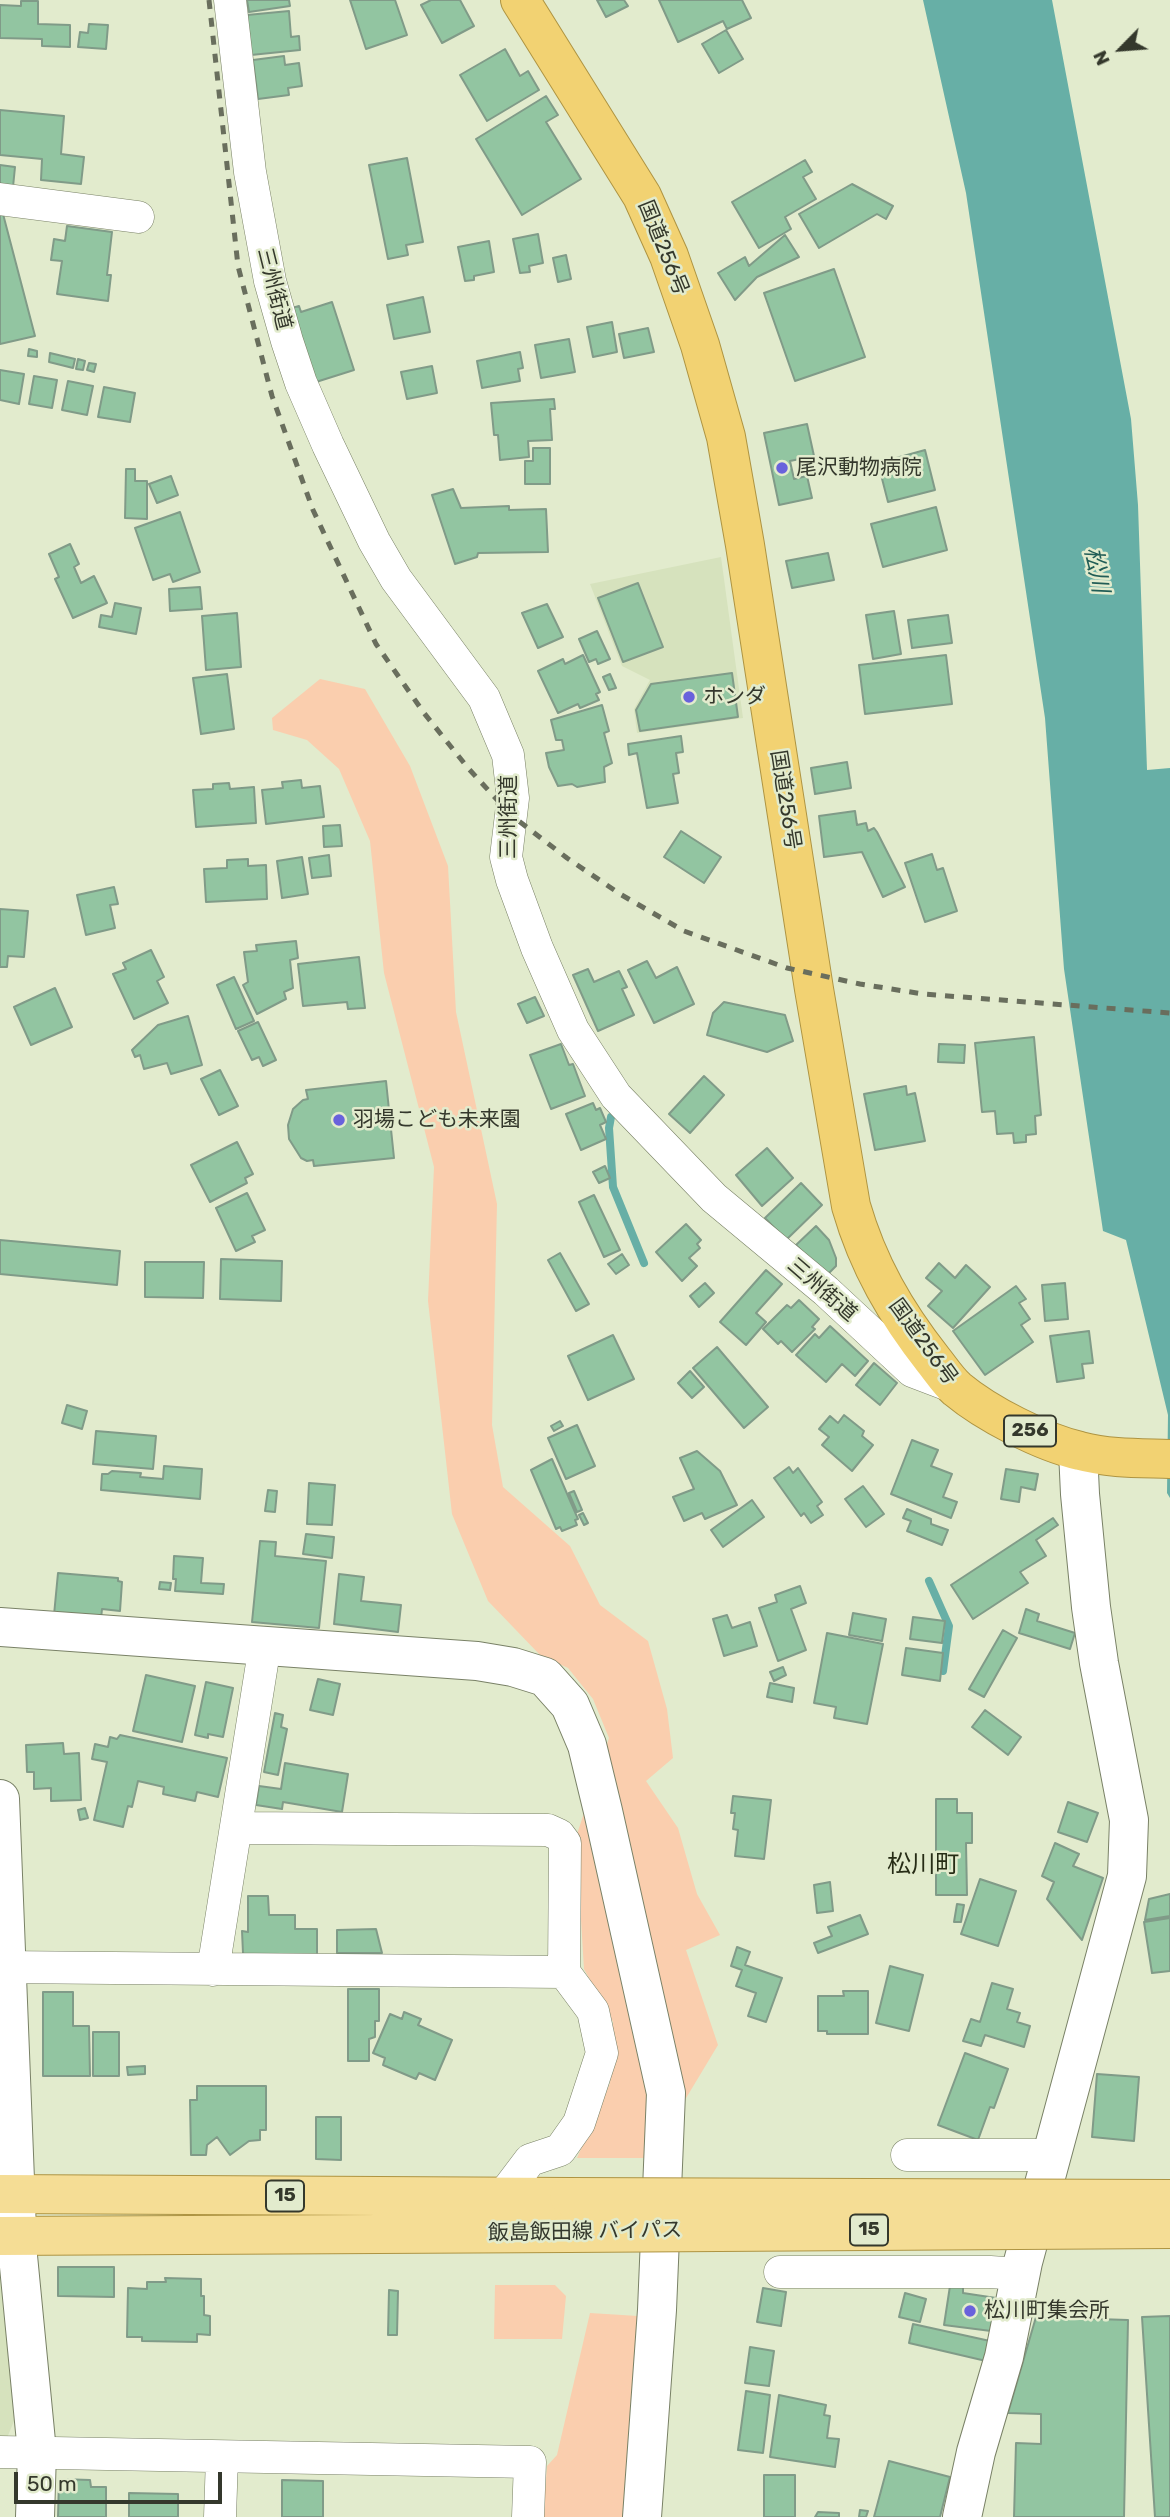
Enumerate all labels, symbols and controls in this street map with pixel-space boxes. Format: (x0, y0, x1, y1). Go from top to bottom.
north arrow (1086, 14, 1156, 84)
text: N (1088, 47, 1115, 69)
street label: 国道256号 (633, 197, 693, 299)
street label: 三州街道 (252, 245, 296, 333)
place label: 尾沢動物病院 (796, 455, 922, 481)
marker: 尾沢動物病院 (774, 460, 790, 476)
water label: 松川 (1078, 545, 1114, 595)
place label: ホンダ (703, 684, 766, 710)
marker: ホンダ (681, 689, 697, 705)
street label: 国道256号 (765, 748, 805, 852)
street label: 三州街道 (496, 775, 522, 859)
place label: 羽場こども未来園 (353, 1107, 521, 1133)
marker: 羽場こども未来園 (331, 1112, 347, 1128)
street label: 三州街道 (782, 1253, 862, 1327)
street label: 国道256号 (883, 1294, 963, 1390)
road number: 256 (1004, 1415, 1056, 1446)
district label: 松川町 (887, 1851, 959, 1879)
road number: 15 (266, 2180, 304, 2212)
road number: 15 (850, 2214, 888, 2246)
street label: 飯島飯田線 バイパス (488, 2218, 682, 2246)
place label: 松川町集会所 (984, 2298, 1110, 2324)
marker: 松川町集会所 (962, 2303, 978, 2319)
scale bar (18, 2458, 226, 2502)
text: 50 m (27, 2471, 77, 2496)

